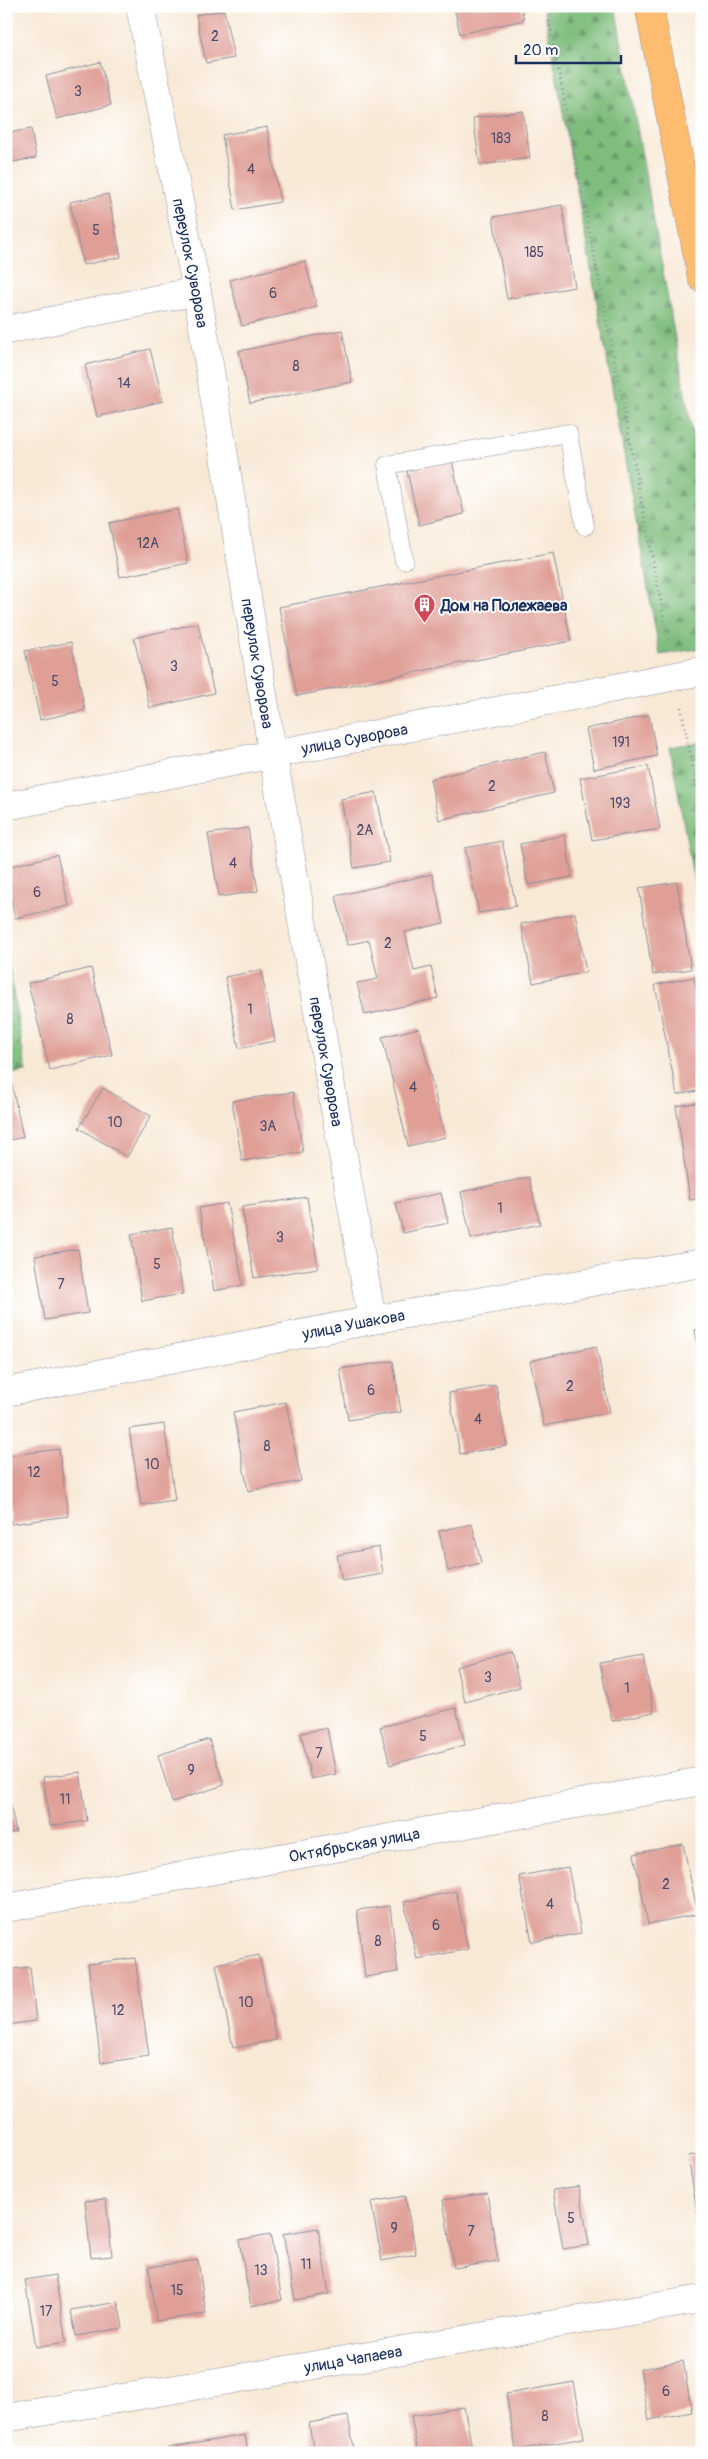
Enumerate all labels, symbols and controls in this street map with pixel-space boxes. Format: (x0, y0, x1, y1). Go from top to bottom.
house number: 2 (211, 28, 219, 45)
scale bar (516, 32, 620, 64)
text: 20 m (523, 41, 558, 60)
house number: 3 (74, 83, 82, 100)
house number: 183 (491, 130, 511, 147)
house number: 4 (247, 161, 255, 178)
street label: переулок Суворова (168, 197, 212, 330)
house number: 5 (92, 222, 100, 239)
house number: 185 (524, 244, 544, 261)
house number: 6 (269, 285, 277, 302)
house number: 8 (292, 358, 300, 375)
house number: 14 (117, 375, 131, 392)
house number: 12А (137, 535, 159, 552)
building icon: Дом на Полежаева (413, 593, 437, 624)
place label: Дом на Полежаева (440, 596, 568, 616)
street label: переулок Суворова (236, 597, 277, 730)
house number: 3 (170, 658, 178, 675)
house number: 5 (51, 673, 59, 690)
street label: улица Суворова (299, 719, 410, 760)
house number: 191 (612, 734, 630, 751)
house number: 2 (488, 778, 496, 795)
house number: 193 (610, 795, 630, 812)
house number: 2А (357, 822, 373, 839)
house number: 4 (229, 855, 237, 872)
house number: 6 (33, 884, 41, 901)
house number: 2 (384, 935, 392, 952)
street label: переулок Суворова (304, 995, 347, 1128)
house number: 1 (247, 1001, 253, 1018)
house number: 8 (66, 1011, 74, 1028)
house number: 4 (409, 1079, 417, 1096)
house number: 10 (107, 1114, 123, 1131)
house number: 3А (260, 1118, 276, 1135)
house number: 1 (497, 1200, 503, 1217)
house number: 3 (276, 1229, 284, 1246)
house number: 5 (153, 1256, 161, 1273)
house number: 7 (57, 1276, 65, 1293)
street label: улица Ушакова (300, 1306, 406, 1345)
house number: 2 (566, 1378, 574, 1395)
house number: 6 (367, 1382, 375, 1399)
house number: 4 (474, 1411, 482, 1428)
house number: 8 (263, 1438, 271, 1455)
house number: 10 (144, 1456, 160, 1473)
house number: 12 (27, 1464, 41, 1481)
house number: 3 (484, 1669, 492, 1686)
house number: 1 (624, 1680, 630, 1697)
house number: 5 (419, 1728, 427, 1745)
house number: 7 (315, 1745, 323, 1762)
house number: 9 (187, 1762, 195, 1779)
house number: 11 (60, 1791, 70, 1808)
street label: Октябрьская улица (287, 1824, 422, 1867)
house number: 2 (662, 1876, 670, 1893)
house number: 4 (546, 1896, 554, 1913)
house number: 6 (432, 1917, 440, 1934)
house number: 8 (374, 1933, 382, 1950)
house number: 10 (238, 1994, 254, 2011)
house number: 12 (111, 2002, 125, 2019)
house number: 5 (567, 2210, 575, 2227)
house number: 9 (390, 2220, 398, 2237)
house number: 7 (467, 2223, 475, 2240)
house number: 11 (301, 2256, 311, 2273)
house number: 13 (254, 2262, 268, 2279)
house number: 15 (170, 2282, 184, 2299)
house number: 17 (40, 2303, 53, 2320)
street label: улица Чапаева (302, 2341, 404, 2378)
house number: 6 (662, 2383, 670, 2400)
house number: 8 (541, 2408, 549, 2425)

